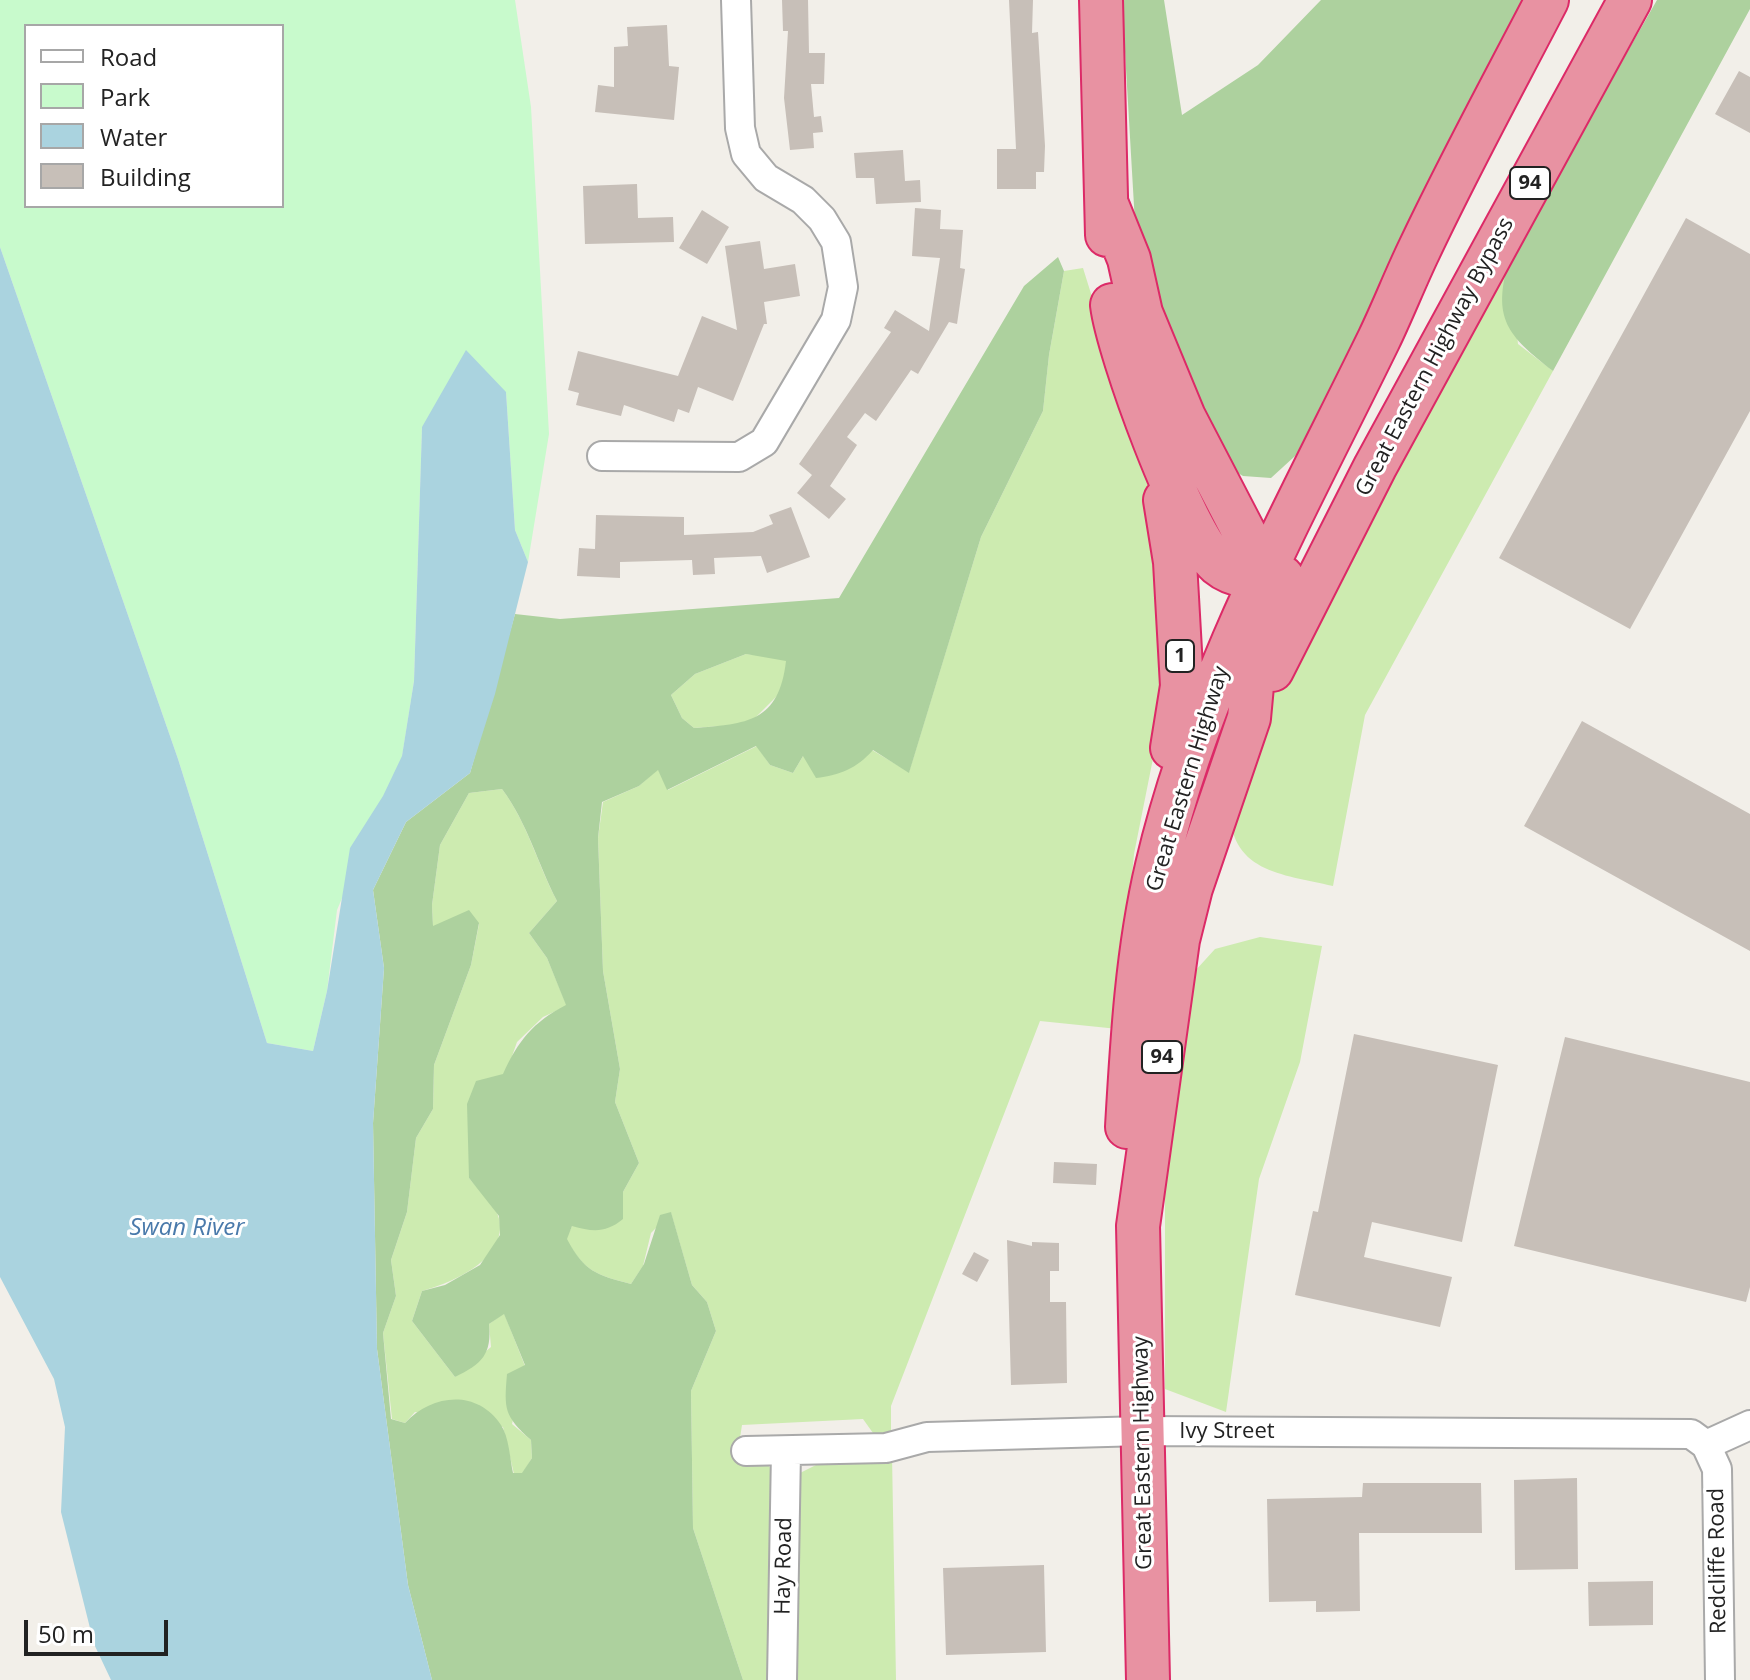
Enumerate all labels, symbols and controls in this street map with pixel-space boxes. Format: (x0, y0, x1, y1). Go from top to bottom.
legend (24, 24, 284, 208)
text: Road (100, 40, 157, 73)
text: Park (100, 80, 150, 113)
text: Water (100, 120, 167, 153)
text: Building (100, 160, 191, 193)
road number: 94 (1510, 167, 1550, 199)
street label: Great Eastern Highway Bypass (1350, 213, 1520, 501)
road number: 1 (1166, 640, 1194, 672)
street label: Great Eastern Highway (1141, 663, 1235, 895)
road number: 94 (1142, 1041, 1182, 1073)
water label: Swan River (129, 1214, 245, 1242)
street label: Great Eastern Highway (1128, 1336, 1158, 1570)
street label: Ivy Street (1179, 1419, 1275, 1445)
street label: Redcliffe Road (1704, 1488, 1732, 1634)
street label: Hay Road (770, 1517, 798, 1615)
scale bar (28, 1604, 172, 1654)
text: 50 m (38, 1617, 94, 1650)

